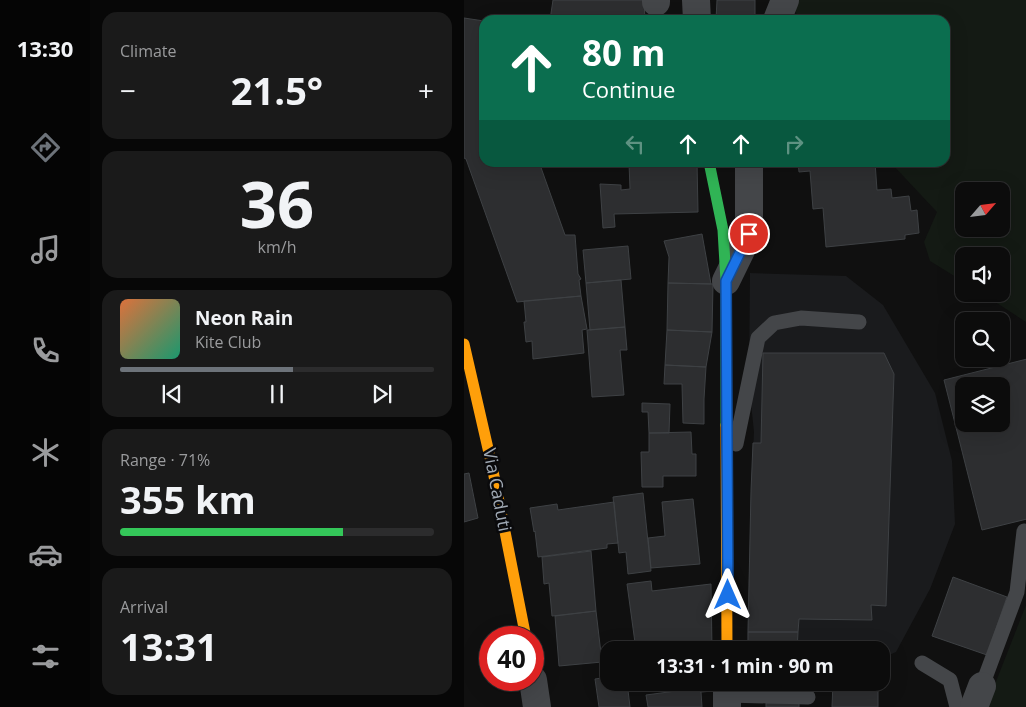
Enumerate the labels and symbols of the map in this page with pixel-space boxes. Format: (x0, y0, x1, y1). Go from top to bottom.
north arrow (955, 182, 1010, 238)
pin (728, 213, 770, 255)
street label: Via Caduti (478, 446, 518, 533)
position arrow (701, 568, 753, 620)
speed limit sign: 40 (479, 626, 544, 691)

